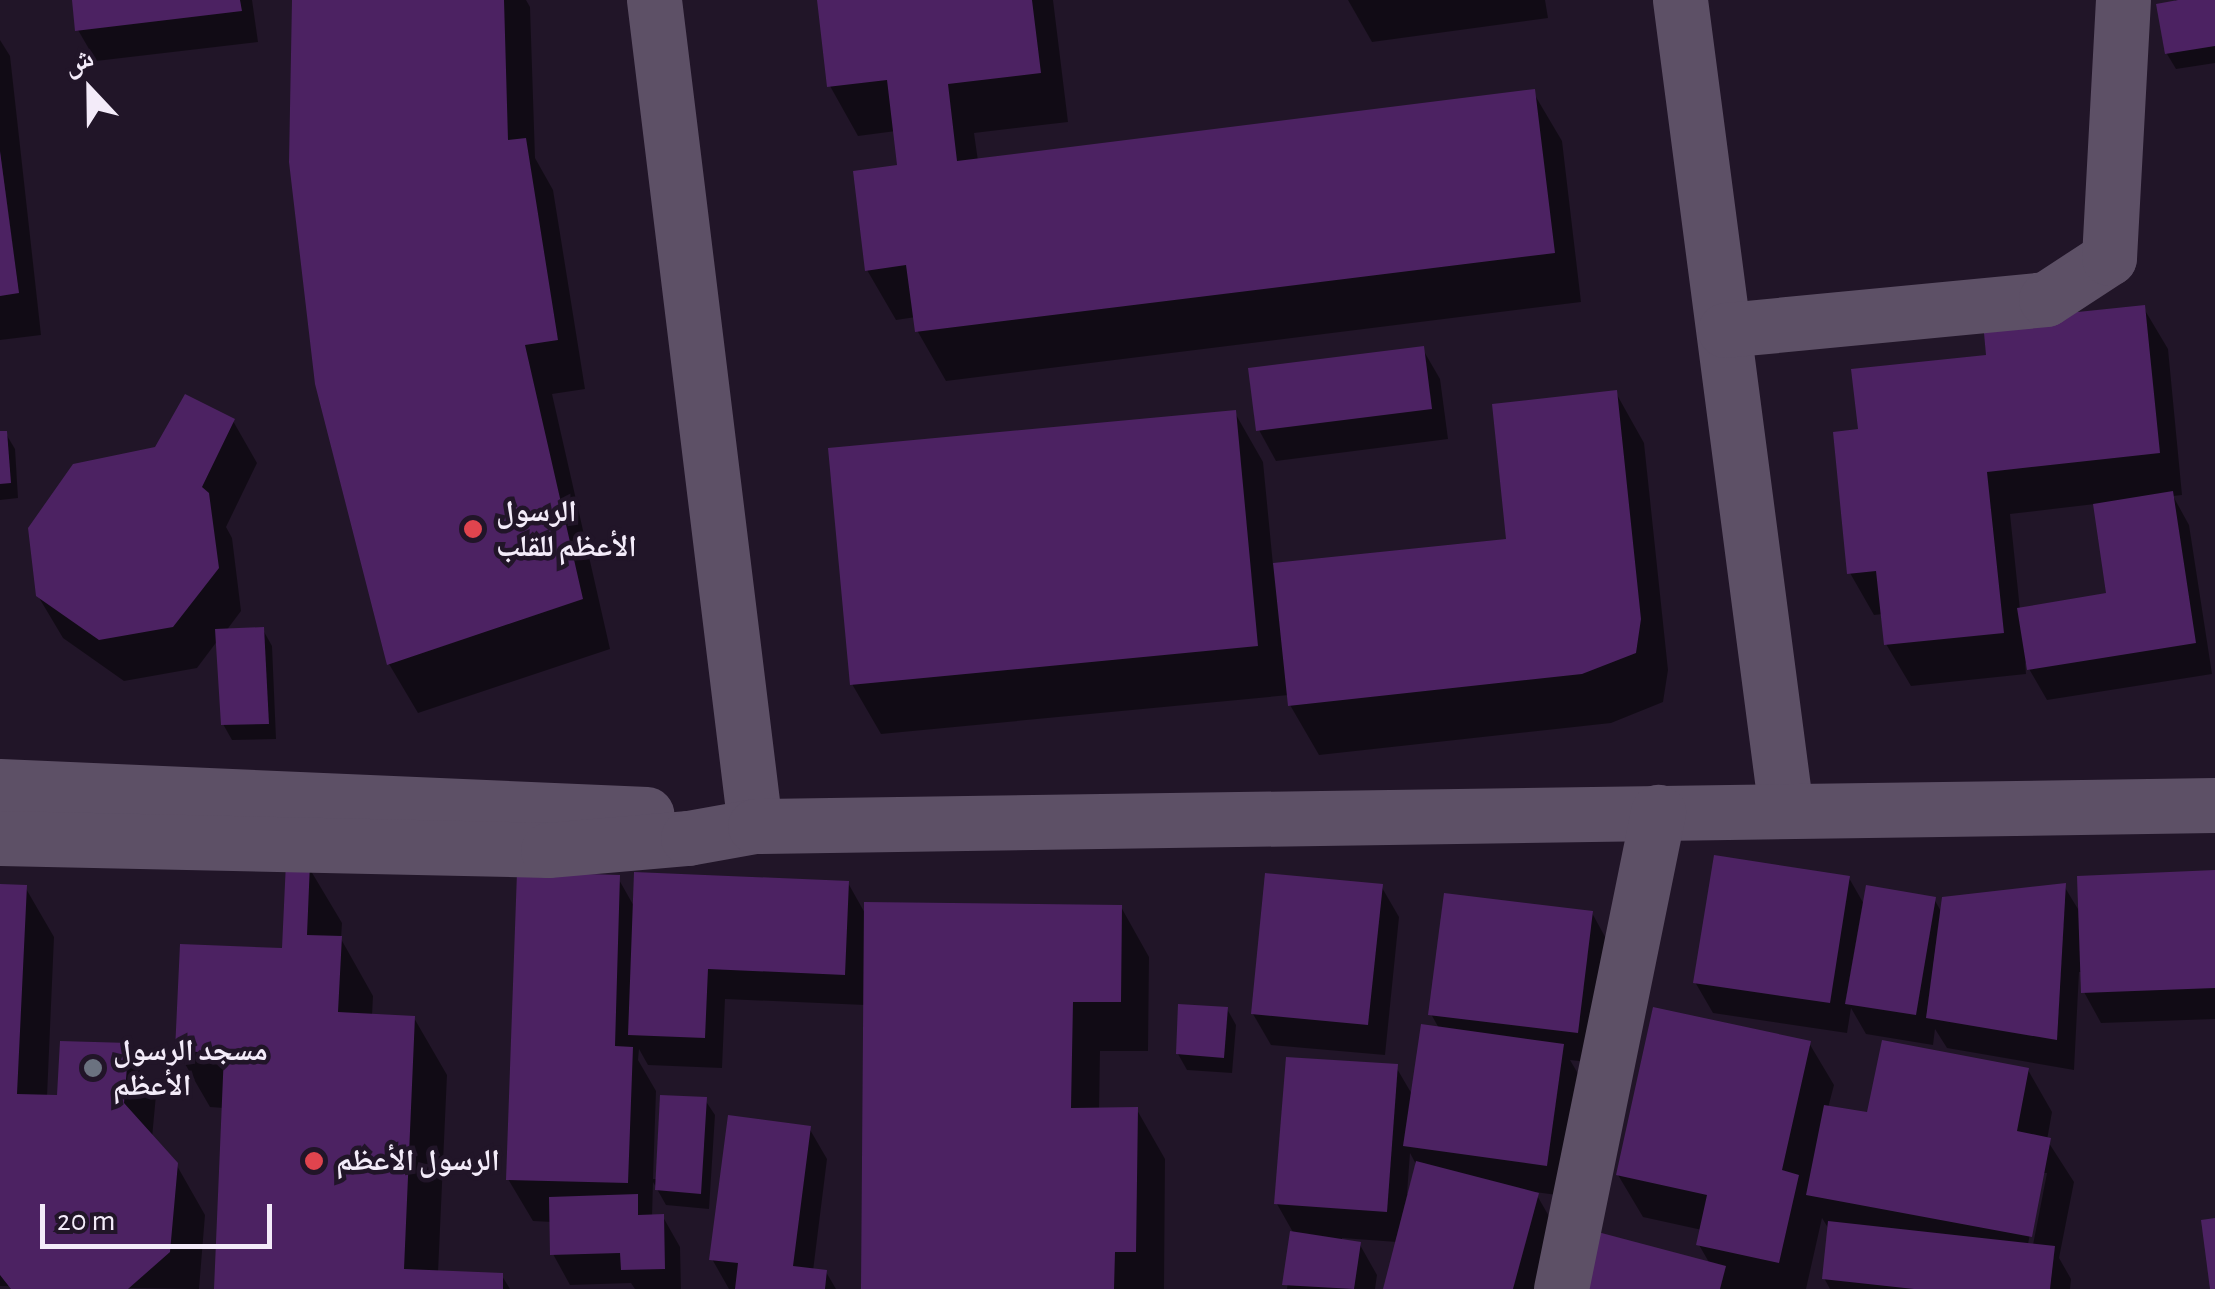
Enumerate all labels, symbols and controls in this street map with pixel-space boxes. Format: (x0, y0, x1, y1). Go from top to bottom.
north arrow (40, 40, 140, 140)
text: ش (60, 44, 98, 81)
place label: الرسول الأعظم للقلب (496, 494, 637, 564)
marker: الرسول الأعظم للقلب (460, 516, 486, 542)
place label: مسجد الرسول الأعظم (113, 1033, 268, 1104)
marker: مسجد الرسول الأعظم (82, 1057, 104, 1079)
place label: الرسول الأعظم (336, 1143, 500, 1179)
marker: الرسول الأعظم (301, 1148, 327, 1174)
scale bar (45, 1184, 278, 1246)
text: 20 m (57, 1206, 115, 1236)

